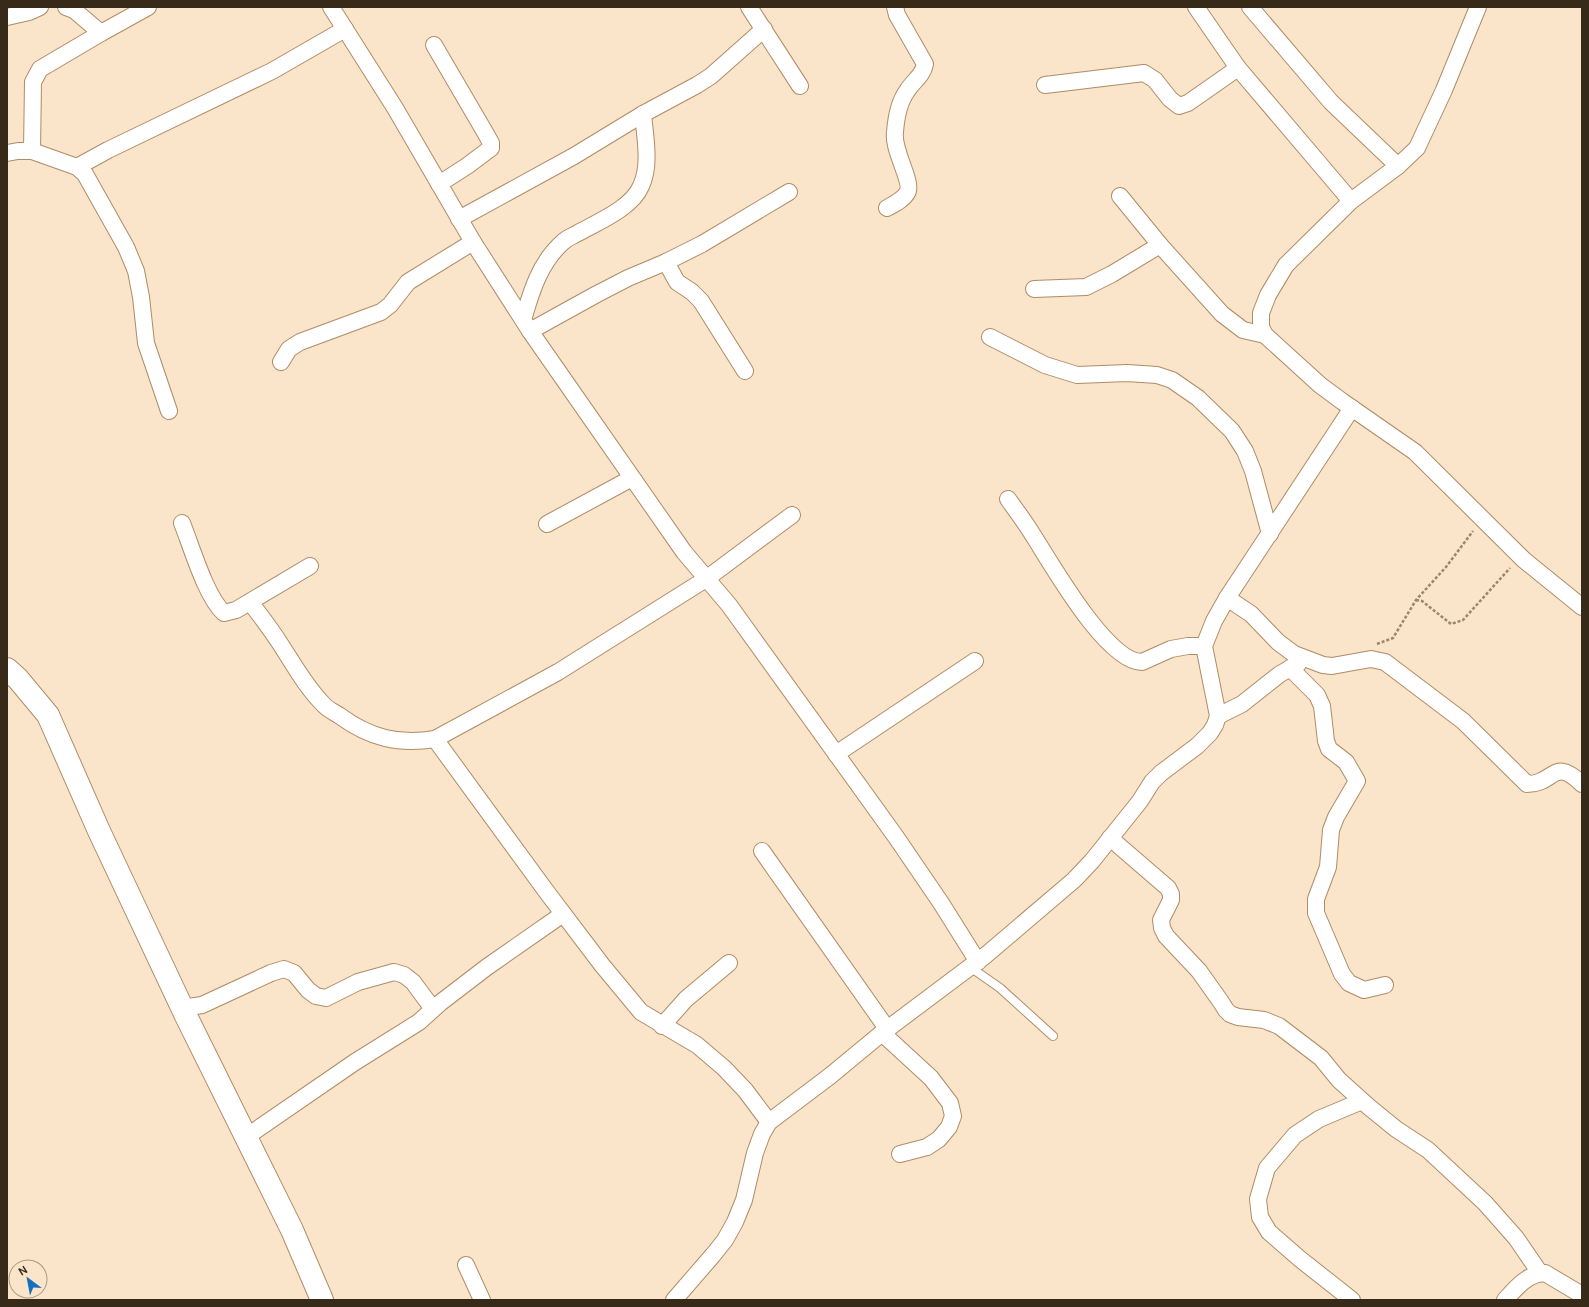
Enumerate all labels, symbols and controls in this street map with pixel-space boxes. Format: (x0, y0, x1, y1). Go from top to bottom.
north arrow (8, 1259, 48, 1299)
text: N (16, 1262, 30, 1279)

